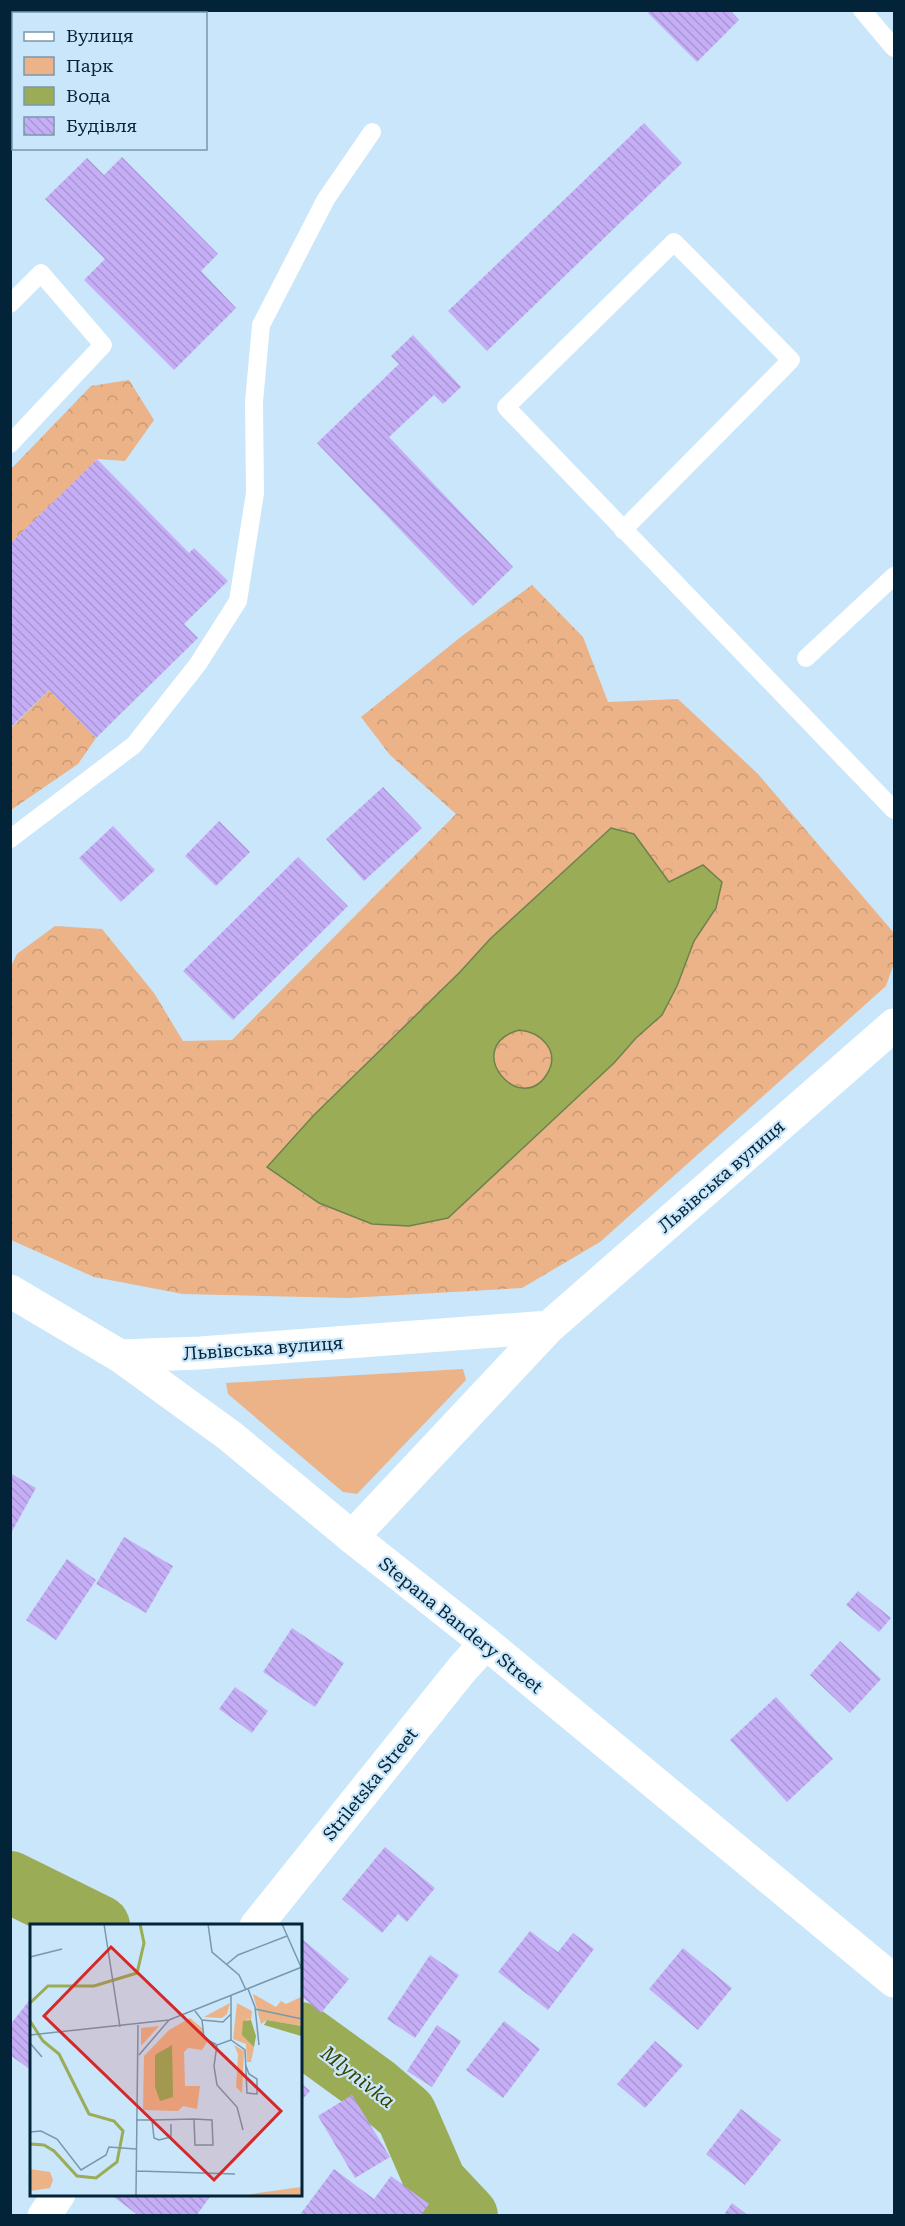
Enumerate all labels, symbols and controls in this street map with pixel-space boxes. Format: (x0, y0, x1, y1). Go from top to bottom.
legend (12, 12, 207, 150)
text: Вулиця (66, 25, 133, 46)
text: Парк (66, 55, 114, 76)
text: Вода (66, 85, 110, 106)
text: Будівля (66, 115, 137, 136)
street label: Львівська вулиця (654, 1115, 788, 1237)
street label: Львівська вулиця (182, 1332, 344, 1364)
street label: Stepana Bandery Street (375, 1553, 547, 1698)
street label: Striletska Street (318, 1723, 422, 1844)
inset map (30, 1924, 302, 2196)
water label: Mlynivka (316, 2040, 400, 2113)

